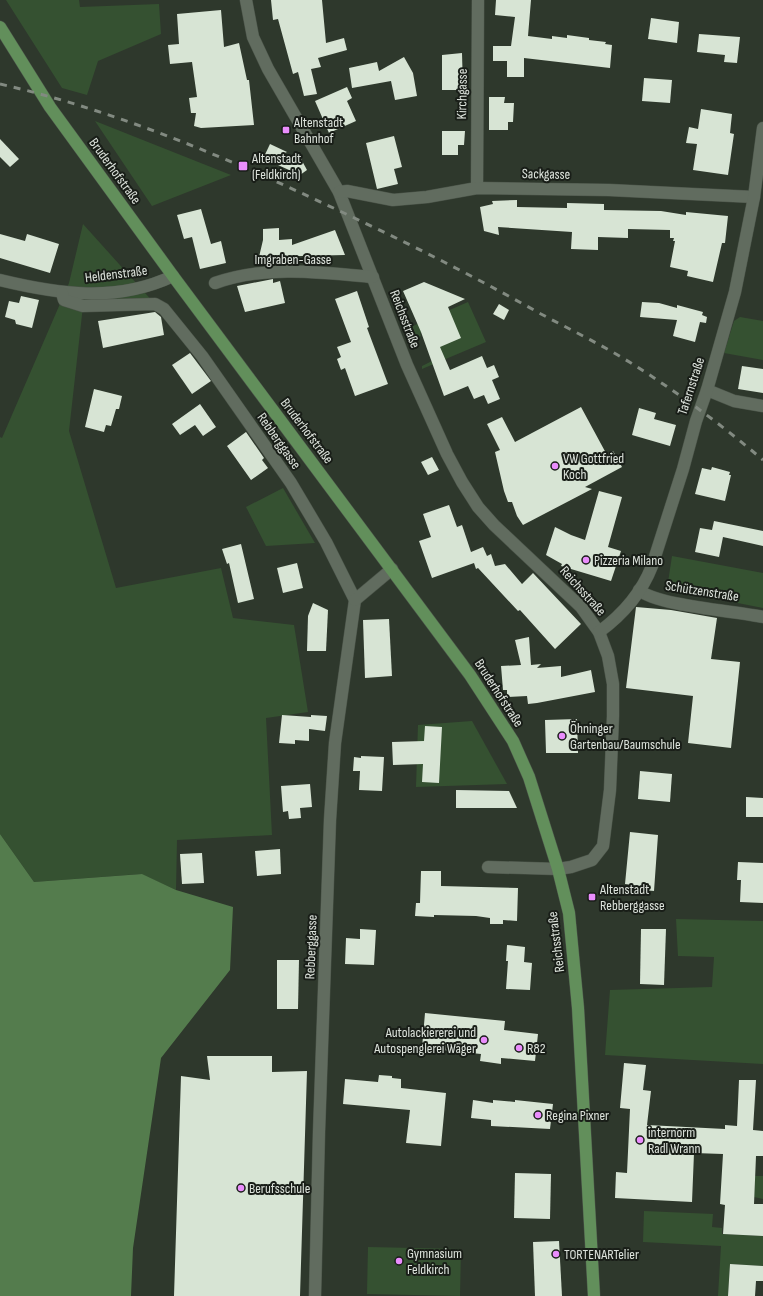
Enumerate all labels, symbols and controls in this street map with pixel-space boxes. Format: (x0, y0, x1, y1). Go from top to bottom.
street label: Kirchgasse (453, 69, 471, 119)
place label: Altenstadt Bahnhof (293, 114, 343, 147)
marker: Altenstadt Bahnhof (281, 125, 291, 135)
street label: Bruderhofstraße (85, 135, 145, 207)
place label: Altenstadt (Feldkirch) (251, 150, 301, 183)
marker: Altenstadt (Feldkirch) (237, 160, 249, 172)
street label: Sackgasse (522, 165, 570, 183)
street label: Imgraben-Gasse (255, 251, 332, 268)
street label: Heldenstraße (84, 262, 148, 286)
street label: Reichsstraße (386, 287, 424, 351)
street label: Tafernstraße (674, 355, 708, 417)
street label: Bruderhofstraße (277, 395, 337, 467)
street label: Rebberggasse (253, 410, 305, 472)
place label: VW Gottfried Koch (563, 450, 624, 483)
marker: VW Gottfried Koch (550, 461, 560, 471)
place label: Pizzeria Milano (594, 552, 663, 569)
marker: Pizzeria Milano (581, 555, 591, 565)
street label: Reichsstraße (556, 563, 610, 619)
street label: Schützenstraße (664, 577, 740, 605)
street label: Bruderhofstraße (471, 656, 527, 730)
place label: Öhninger Gartenbau/Baumschule (570, 720, 681, 753)
marker: Öhninger Gartenbau/Baumschule (557, 731, 567, 741)
place label: Altenstadt Rebberggasse (599, 881, 665, 914)
marker: Altenstadt Rebberggasse (587, 892, 597, 902)
street label: Reichsstraße (544, 911, 568, 973)
street label: Rebberggasse (301, 914, 321, 980)
place label: Autolackiererei und Autospenglerei Wäger (373, 1024, 476, 1057)
marker: Autolackiererei und Autospenglerei Wäger (479, 1035, 489, 1045)
place label: R82 (527, 1040, 546, 1057)
marker: R82 (514, 1043, 524, 1053)
place label: Regina Pixner (546, 1107, 609, 1124)
marker: Regina Pixner (533, 1110, 543, 1120)
place label: internorm Radl Wrann (648, 1124, 700, 1157)
marker: internorm Radl Wrann (635, 1135, 645, 1145)
place label: Berufsschule (249, 1180, 310, 1197)
marker: Berufsschule (236, 1183, 246, 1193)
place label: Gymnasium Feldkirch (407, 1245, 462, 1278)
place label: TORTENARTelier (564, 1246, 639, 1263)
marker: TORTENARTelier (551, 1249, 561, 1259)
marker: Gymnasium Feldkirch (394, 1256, 404, 1266)

